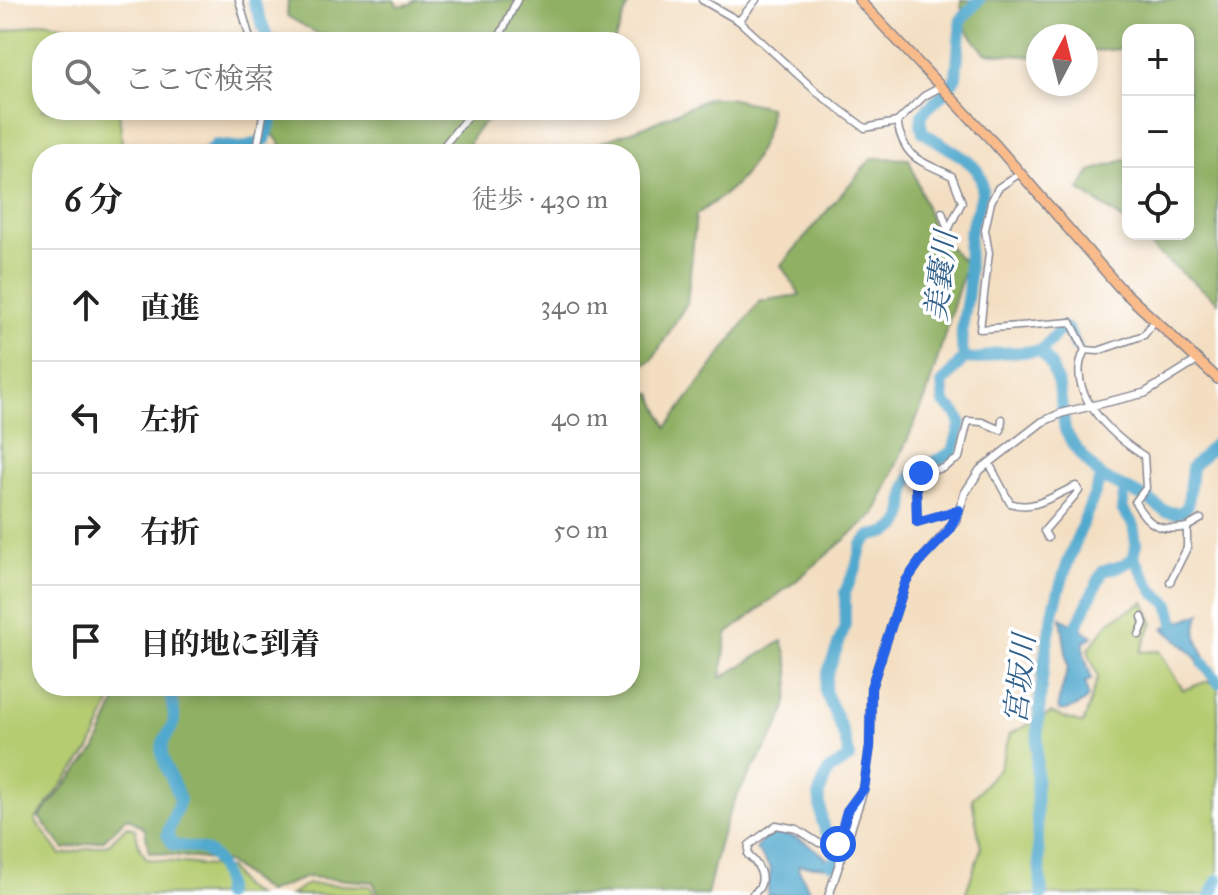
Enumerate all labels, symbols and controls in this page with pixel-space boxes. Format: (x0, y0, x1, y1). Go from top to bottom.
north arrow (1026, 24, 1098, 96)
map controls (1122, 24, 1194, 240)
button: + (1122, 24, 1194, 96)
search box (32, 32, 640, 120)
icon: search (60, 54, 104, 98)
text: ここで検索 (124, 61, 274, 97)
button: − (1122, 96, 1194, 168)
button: locate (1122, 168, 1194, 240)
text: 6 分 (64, 179, 123, 220)
text: 徒歩 · 430 m (472, 183, 608, 215)
water label: 美嚢川 (918, 226, 965, 323)
icon: ahead (64, 283, 108, 327)
text: 340 m (541, 289, 608, 321)
text: 直進 (140, 290, 200, 326)
icon: left (64, 395, 108, 439)
text: 40 m (551, 401, 608, 433)
text: 左折 (140, 402, 200, 438)
route end (903, 455, 939, 491)
icon: right (64, 507, 108, 551)
text: 50 m (553, 513, 608, 545)
text: 右折 (140, 514, 200, 550)
icon: arrive (64, 619, 108, 663)
text: 目的地に到着 (140, 626, 320, 662)
water label: 宮坂川 (997, 629, 1043, 726)
route start (820, 826, 856, 862)

